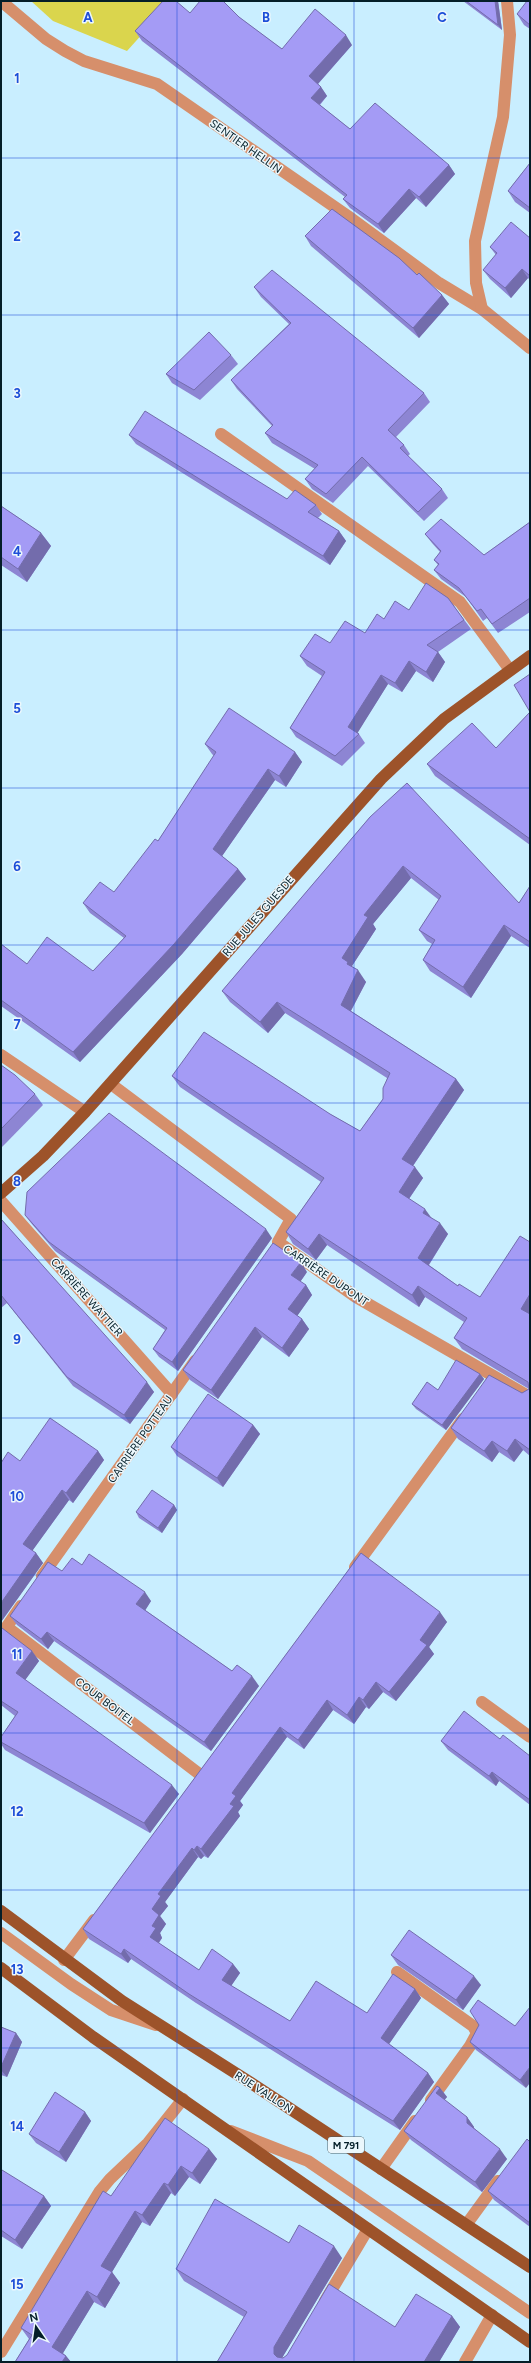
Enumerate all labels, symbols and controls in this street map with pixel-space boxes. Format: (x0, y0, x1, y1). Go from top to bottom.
text: A (83, 10, 93, 25)
text: B (262, 10, 270, 25)
text: C (437, 10, 447, 25)
text: 1 (14, 71, 20, 86)
street label: SENTIER HELLIN (207, 117, 284, 176)
text: 2 (13, 229, 21, 244)
text: 3 (13, 386, 21, 401)
text: 4 (13, 544, 21, 559)
text: 5 (13, 701, 21, 716)
text: 6 (13, 859, 21, 874)
street label: RUE JULES GUESDE (220, 873, 297, 959)
text: 7 (13, 1017, 21, 1032)
text: 8 (13, 1174, 21, 1189)
street label: CARRIÈRE DUPONT (281, 1241, 371, 1309)
street label: CARRIÈRE WATTIER (48, 1255, 126, 1339)
text: 9 (13, 1332, 21, 1347)
street label: CARRIÈRE POTTEAU (105, 1393, 175, 1485)
text: 10 (10, 1489, 24, 1504)
text: 11 (12, 1647, 22, 1662)
street label: COUR BOITEL (73, 1675, 137, 1728)
text: 12 (10, 1804, 24, 1819)
text: 13 (11, 1962, 23, 1977)
street label: RUE VALLON (232, 2069, 295, 2116)
text: 14 (10, 2119, 24, 2134)
road number: M 791 (328, 2137, 364, 2153)
text: 15 (10, 2277, 24, 2292)
north arrow (16, 2307, 56, 2347)
text: N (28, 2310, 39, 2325)

